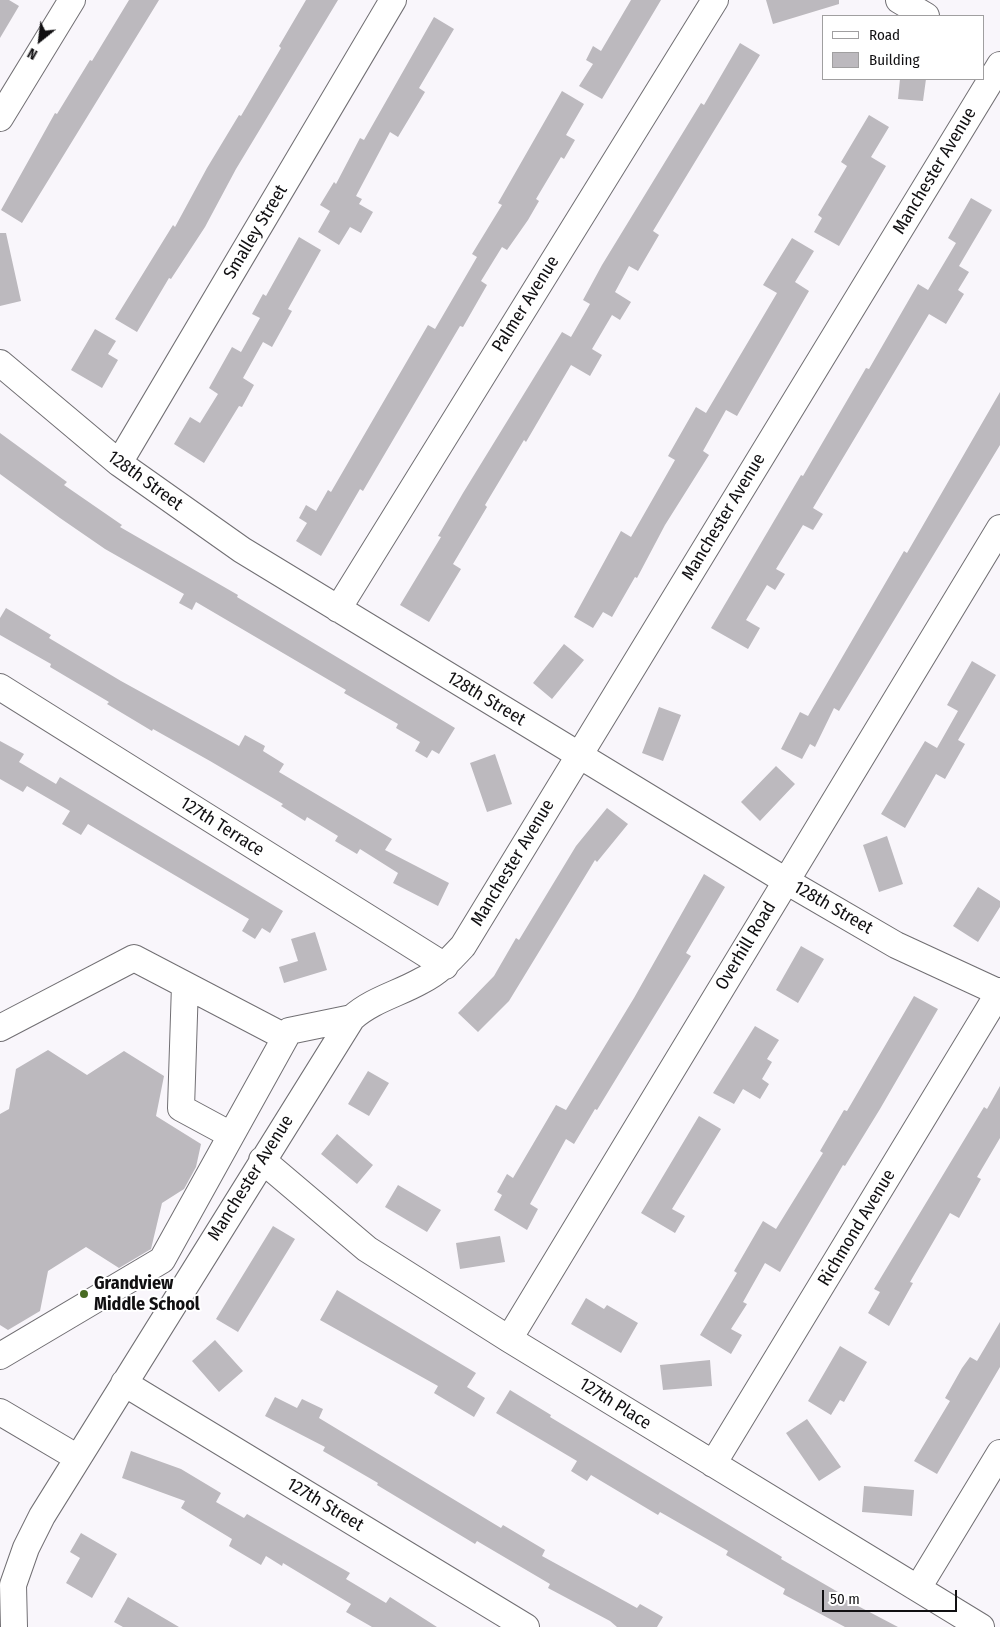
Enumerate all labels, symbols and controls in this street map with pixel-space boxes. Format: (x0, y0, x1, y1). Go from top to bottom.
north arrow (15, 15, 65, 65)
legend (822, 15, 985, 80)
text: Road (869, 26, 900, 44)
text: N (25, 44, 40, 63)
text: Building (869, 51, 920, 69)
street label: Manchester Avenue (889, 104, 981, 238)
street label: Smalley Street (219, 181, 293, 283)
street label: Palmer Avenue (488, 252, 564, 356)
street label: 128th Street (103, 446, 187, 516)
street label: Manchester Avenue (678, 450, 770, 584)
street label: 128th Street (443, 667, 529, 731)
street label: 127th Terrace (176, 793, 268, 861)
street label: Manchester Avenue (467, 796, 559, 930)
street label: 128th Street (790, 877, 876, 939)
street label: Overhill Road (711, 898, 781, 994)
street label: Manchester Avenue (204, 1111, 298, 1245)
street label: Richmond Avenue (814, 1166, 900, 1290)
place label: Grandview Middle School (94, 1273, 200, 1316)
marker: Grandview Middle School (78, 1288, 90, 1300)
street label: 127th Place (575, 1373, 655, 1435)
street label: 127th Street (283, 1474, 367, 1536)
scale bar (825, 1580, 960, 1612)
text: 50 m (830, 1590, 860, 1608)

